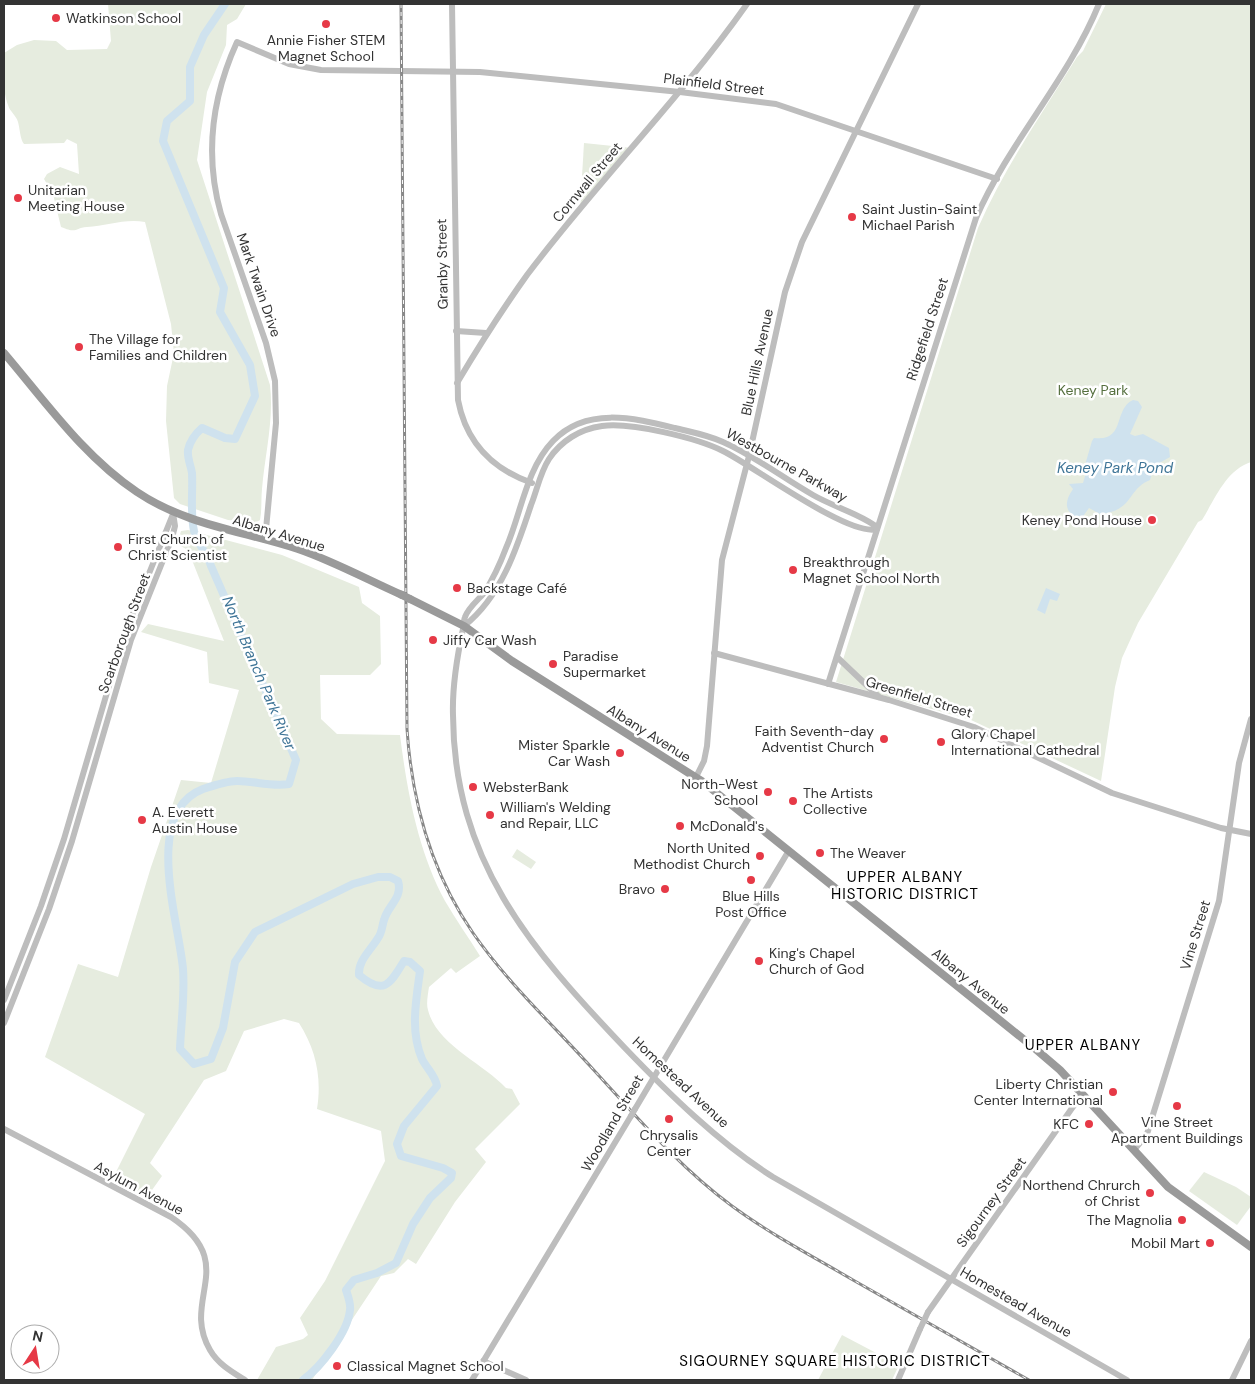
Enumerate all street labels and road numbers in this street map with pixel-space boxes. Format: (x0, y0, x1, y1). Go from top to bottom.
street label: Plainfield Street (663, 69, 765, 99)
street label: Cornwall Street (548, 138, 626, 226)
street label: Granby Street (432, 218, 452, 310)
street label: Mark Twain Drive (233, 231, 285, 339)
street label: Ridgefield Street (902, 275, 952, 383)
street label: Blue Hills Avenue (737, 307, 777, 417)
street label: Westbourne Parkway (723, 424, 851, 506)
street label: Albany Avenue (231, 510, 327, 556)
street label: Scarborough Street (94, 570, 154, 696)
street label: Greenfield Street (863, 672, 975, 722)
street label: Albany Avenue (604, 700, 694, 766)
street label: Vine Street (1176, 898, 1214, 972)
street label: Albany Avenue (928, 944, 1014, 1018)
street label: Homestead Avenue (629, 1032, 733, 1132)
street label: Woodland Street (577, 1071, 647, 1175)
street label: Sigourney Street (952, 1153, 1030, 1251)
street label: Asylum Avenue (91, 1157, 187, 1219)
street label: Homestead Avenue (957, 1263, 1075, 1341)

